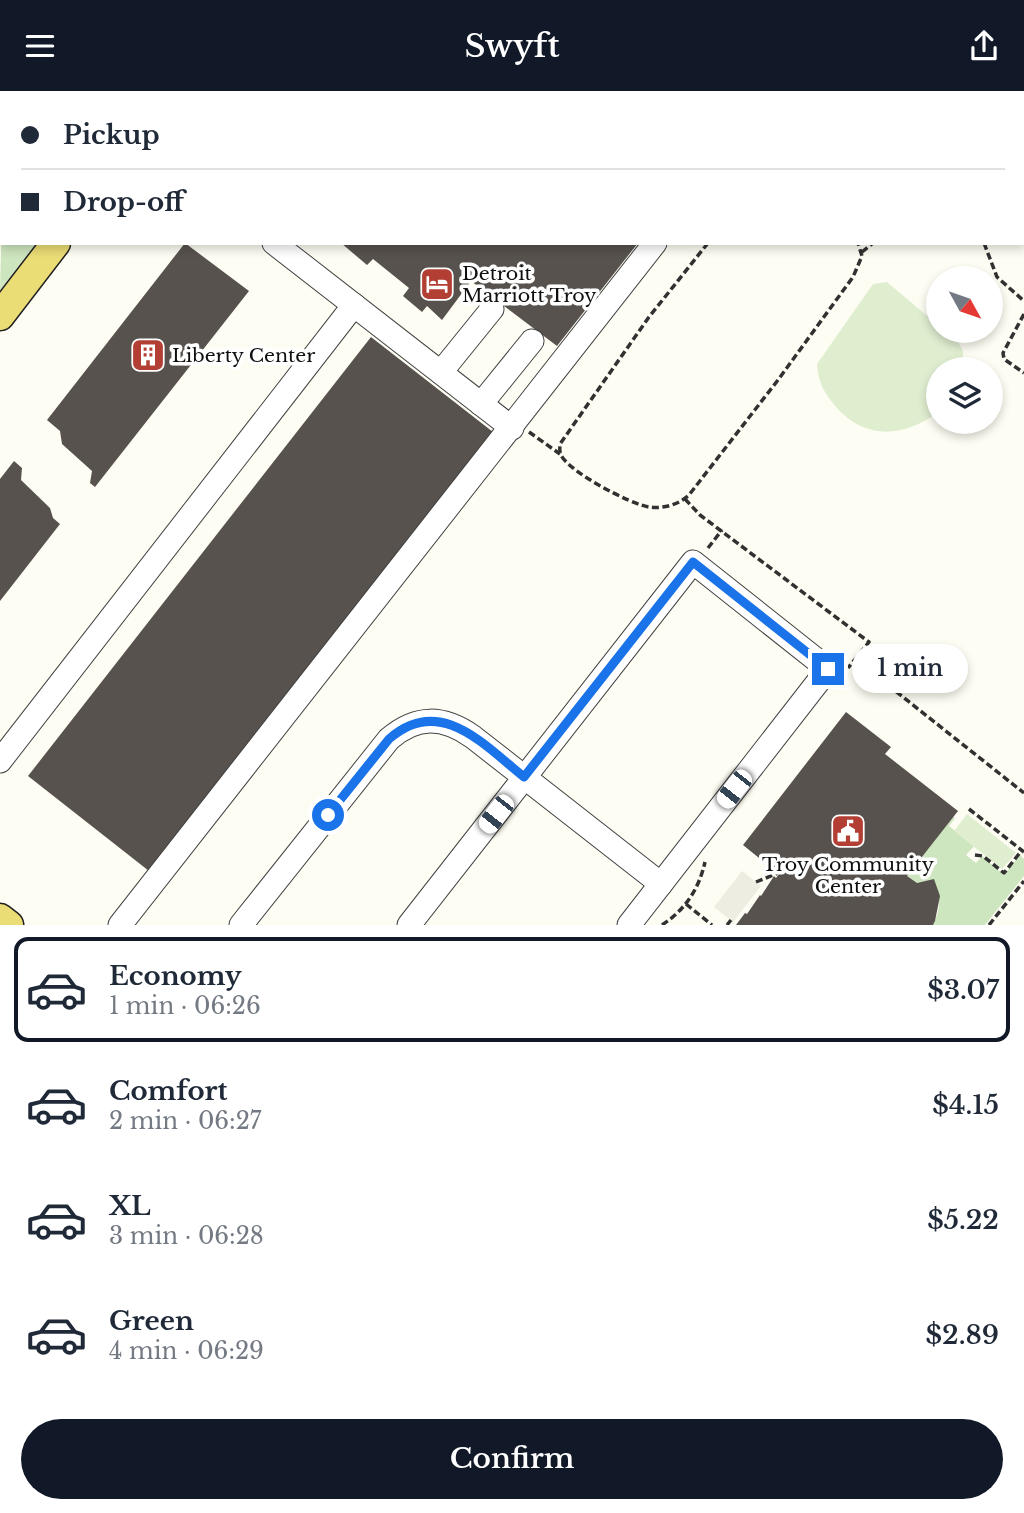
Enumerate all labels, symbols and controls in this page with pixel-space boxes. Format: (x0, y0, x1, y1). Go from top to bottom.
text: Swyft (464, 26, 560, 66)
icon: menu (21, 27, 59, 65)
icon: share (965, 27, 1003, 65)
text: Pickup (63, 119, 160, 151)
text: Drop-off (63, 186, 184, 218)
place label: Detroit Marriott Troy (462, 262, 596, 307)
hotel icon: Detroit Marriott Troy (418, 265, 456, 303)
north arrow (926, 266, 1003, 343)
map controls (926, 266, 1003, 434)
building icon: Liberty Center (129, 336, 167, 374)
place label: Liberty Center (172, 344, 315, 367)
button: layers (926, 357, 1003, 434)
callout: 1 min (852, 645, 968, 693)
route end (812, 653, 844, 685)
text: 1 min (877, 654, 943, 682)
car (713, 766, 756, 812)
car (475, 791, 518, 837)
route start (312, 799, 344, 831)
public building icon: Troy Community Center (829, 812, 867, 850)
place label: Troy Community Center (762, 853, 934, 898)
icon: car (25, 958, 88, 1021)
text: Economy (109, 960, 242, 992)
text: $3.07 (927, 974, 999, 1006)
text: 1 min · 06:26 (109, 992, 261, 1020)
icon: car (25, 1073, 88, 1136)
text: Comfort (109, 1075, 227, 1107)
text: $4.15 (932, 1089, 999, 1121)
text: 2 min · 06:27 (109, 1107, 261, 1135)
icon: car (25, 1188, 88, 1251)
text: XL (109, 1190, 151, 1222)
text: $5.22 (927, 1204, 999, 1236)
text: 3 min · 06:28 (109, 1222, 264, 1250)
icon: car (25, 1303, 88, 1366)
text: Green (109, 1305, 194, 1337)
text: $2.89 (925, 1319, 999, 1351)
text: 4 min · 06:29 (109, 1337, 264, 1365)
button: Confirm (21, 1419, 1003, 1499)

